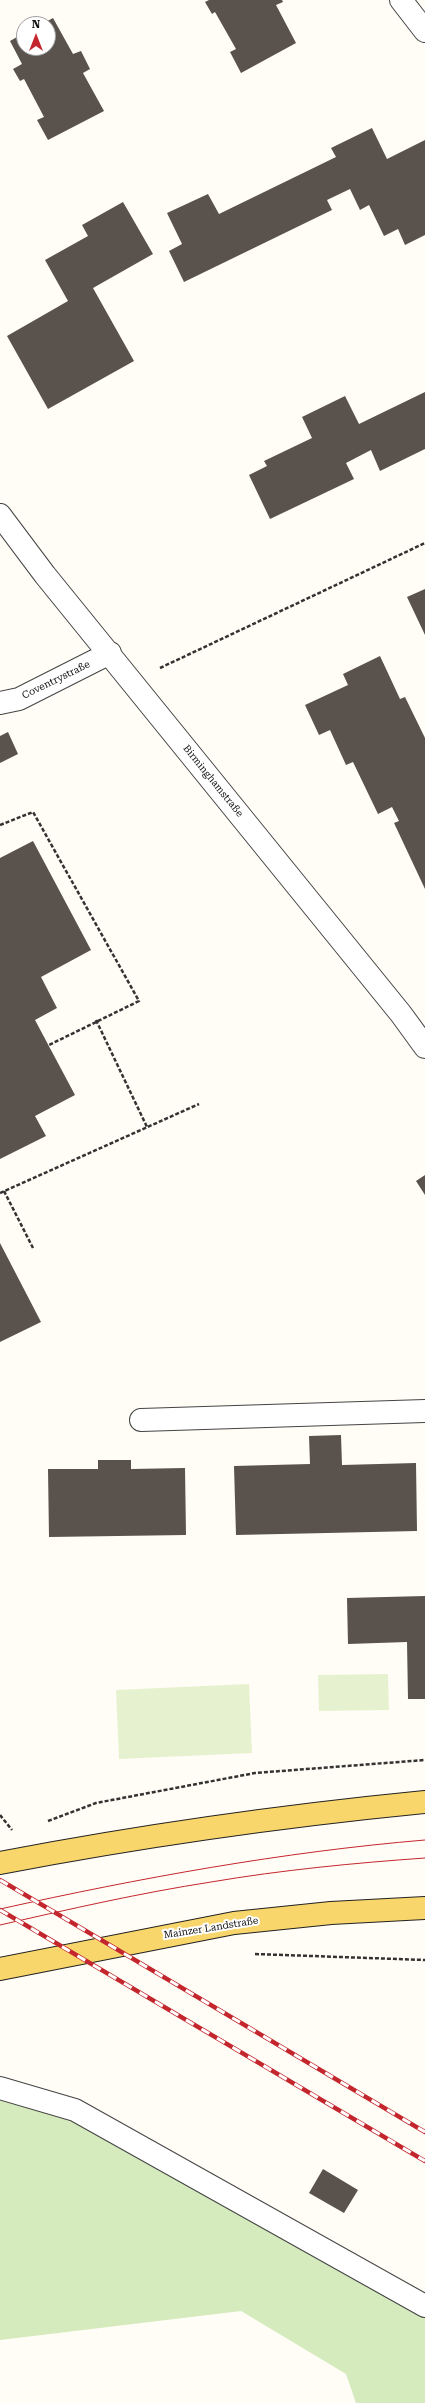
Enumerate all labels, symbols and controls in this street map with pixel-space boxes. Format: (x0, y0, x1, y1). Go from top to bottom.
north arrow (16, 16, 56, 56)
text: N (32, 18, 40, 31)
street label: Coventrystraße (20, 658, 92, 702)
street label: Birminghamstraße (180, 743, 246, 819)
street label: Mainzer Landstraße (163, 1915, 259, 1941)

